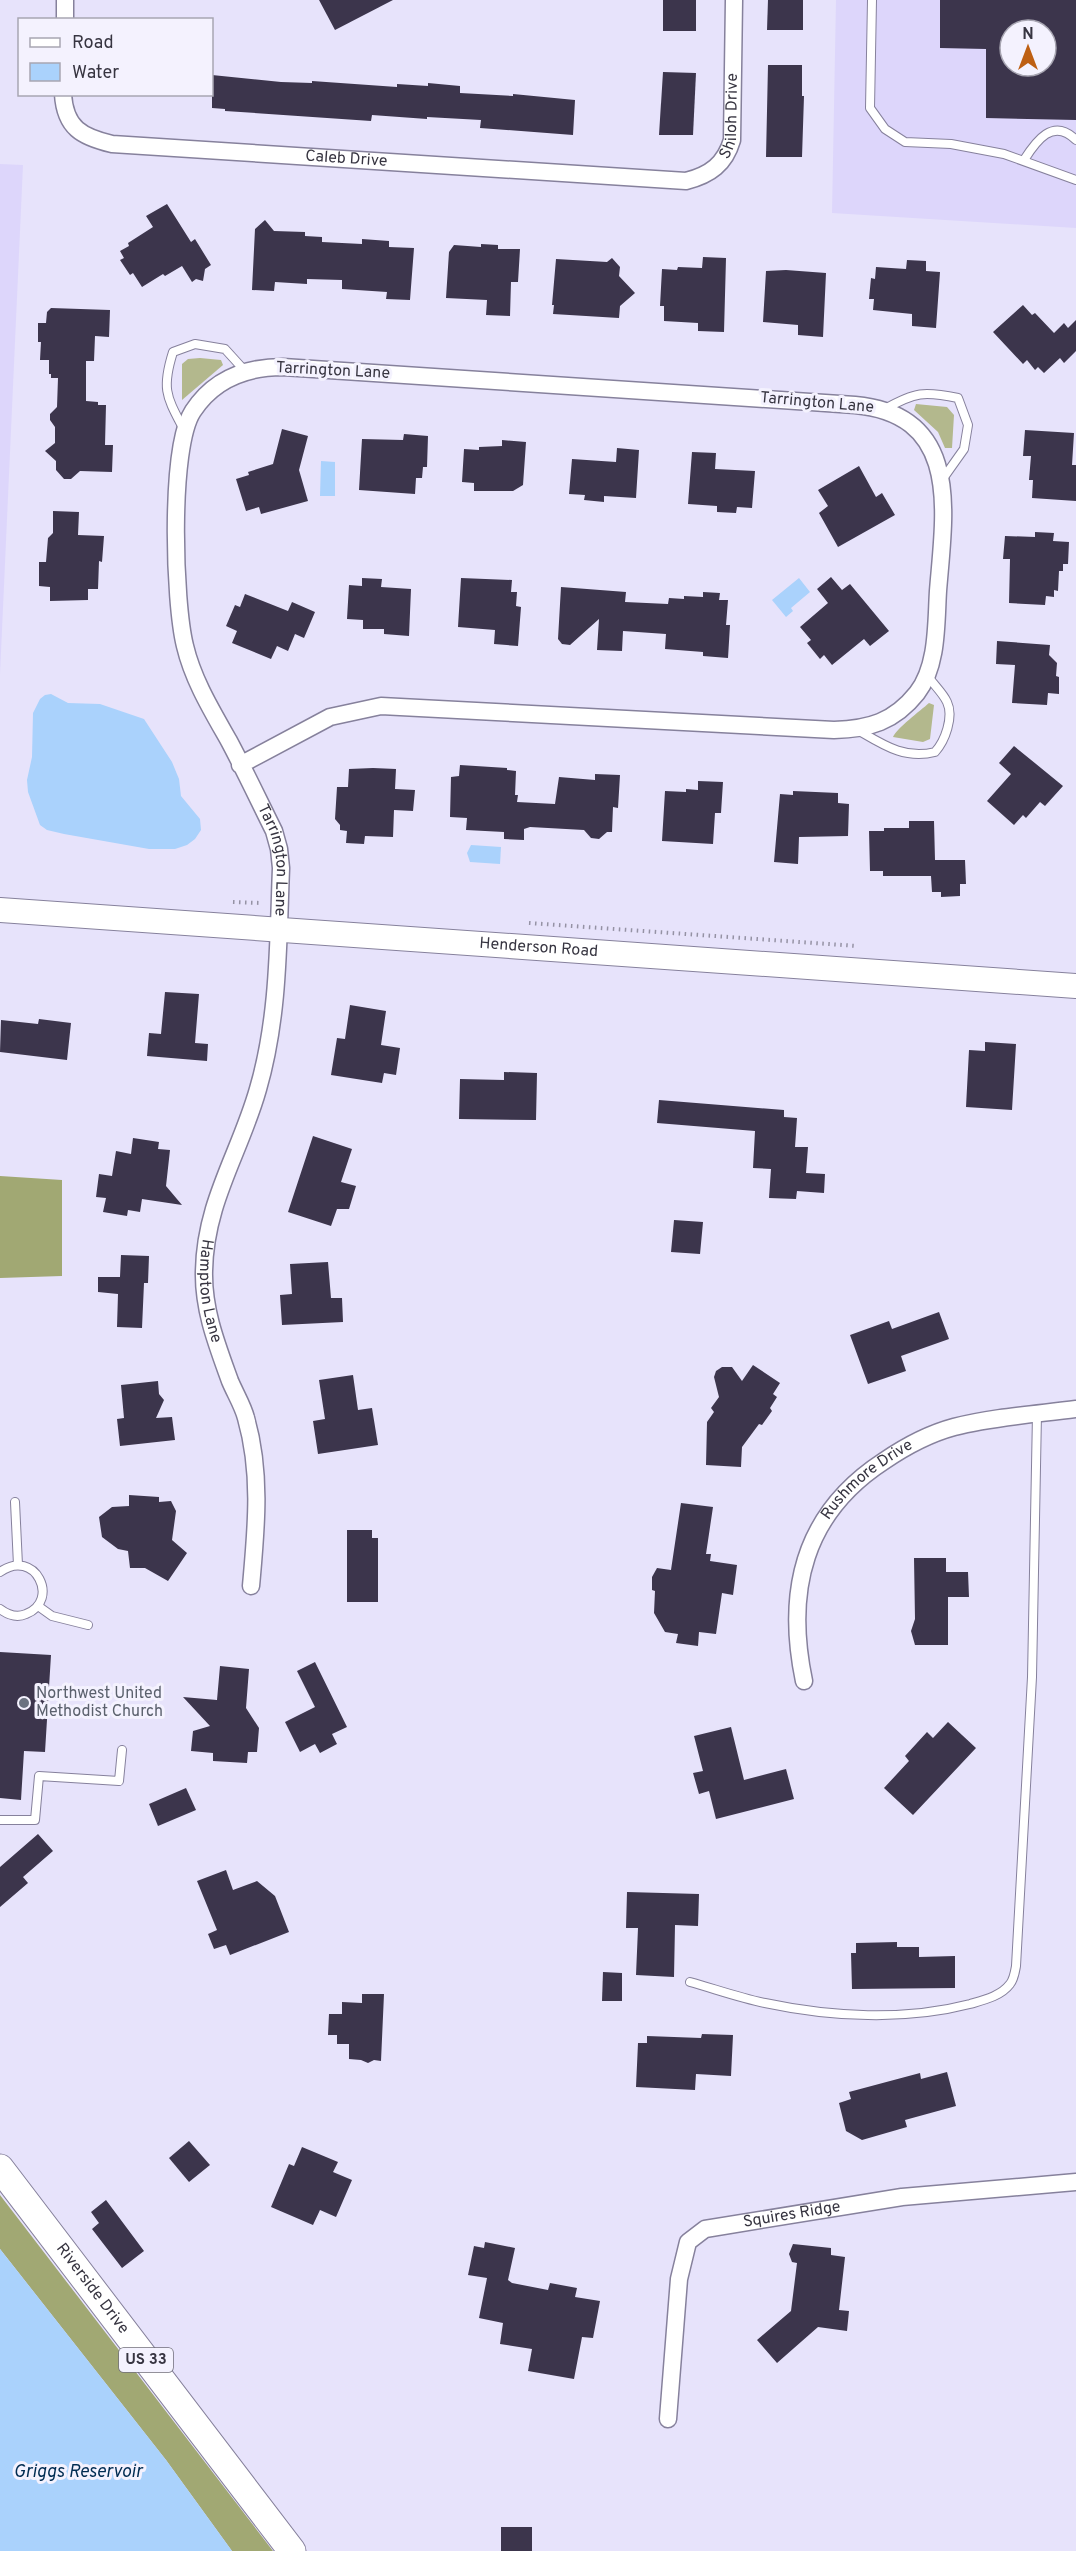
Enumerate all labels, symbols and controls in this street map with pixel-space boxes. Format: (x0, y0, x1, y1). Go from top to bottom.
legend (18, 18, 213, 96)
north arrow (998, 18, 1058, 78)
text: N (1022, 25, 1034, 45)
text: Road (72, 32, 114, 55)
text: Water (72, 62, 119, 85)
street label: Shiloh Drive (715, 73, 743, 163)
street label: Caleb Drive (305, 146, 388, 172)
street label: Tarrington Lane (275, 358, 391, 384)
street label: Tarrington Lane (759, 388, 875, 418)
street label: Tarrington Lane (252, 801, 291, 917)
street label: Henderson Road (479, 934, 599, 962)
street label: Hampton Lane (194, 1238, 226, 1345)
street label: Rushmore Drive (817, 1435, 916, 1524)
place label: Northwest United Methodist Church (36, 1684, 163, 1722)
marker: Northwest United Methodist Church (17, 1696, 31, 1710)
street label: Squires Ridge (742, 2197, 842, 2233)
street label: Riverside Drive (51, 2240, 133, 2338)
road number: US 33 (119, 2348, 173, 2372)
water label: Griggs Reservoir (14, 2461, 145, 2484)

